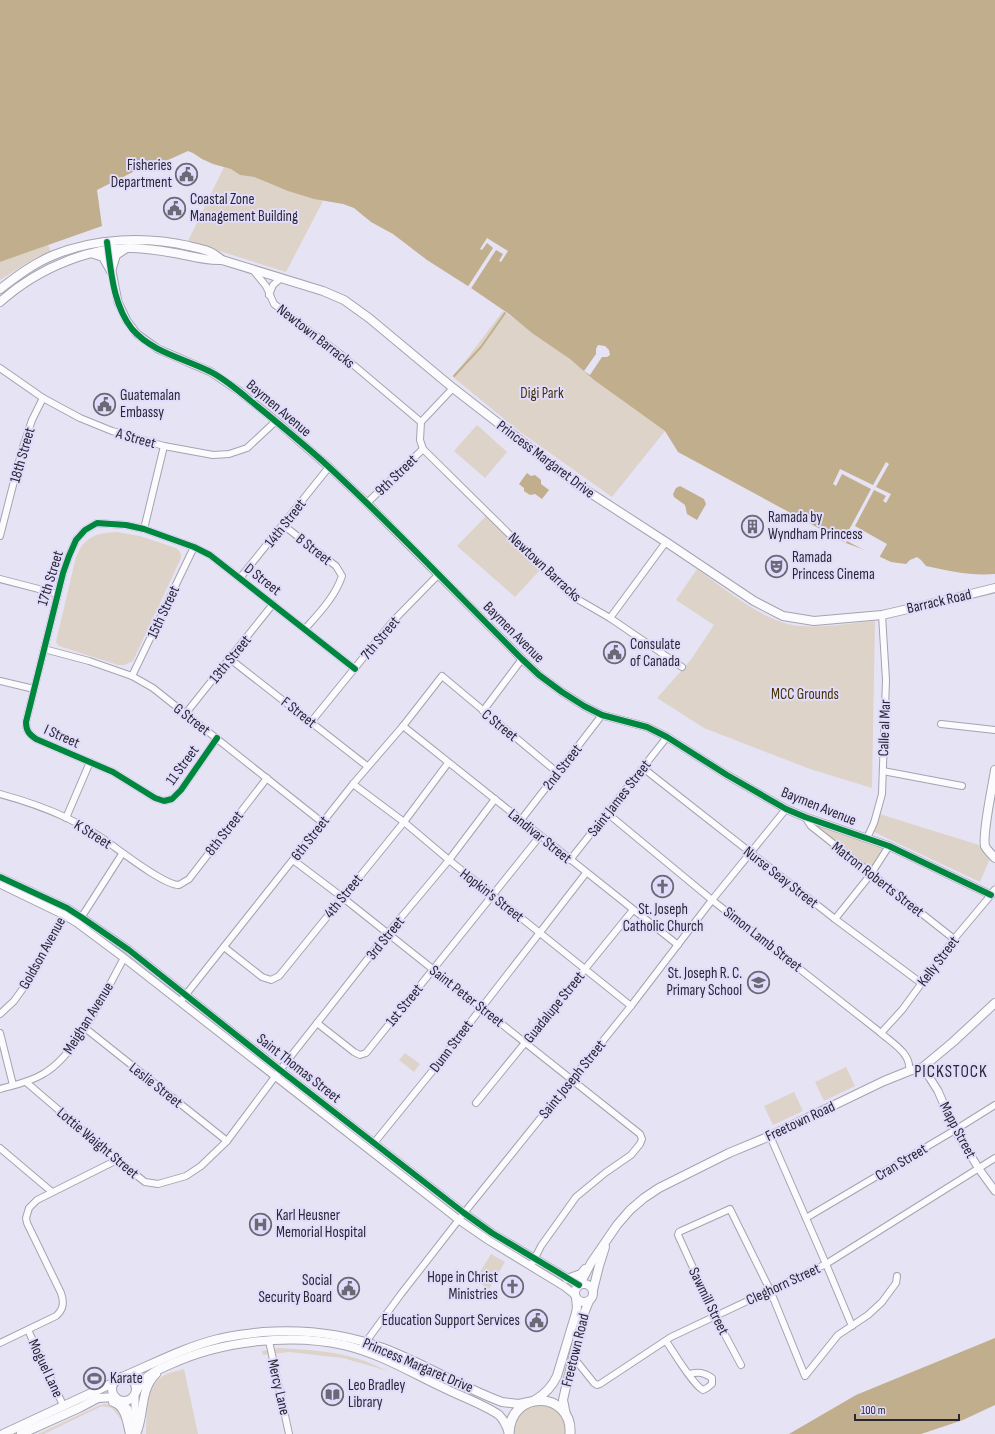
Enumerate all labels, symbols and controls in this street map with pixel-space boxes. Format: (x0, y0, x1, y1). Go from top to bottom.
place label: Fisheries Department (111, 156, 172, 192)
public building icon: Fisheries Department (174, 161, 200, 187)
place label: Coastal Zone Management Building (190, 190, 298, 226)
public building icon: Coastal Zone Management Building (162, 195, 188, 221)
street label: Newtown Barracks (273, 300, 358, 373)
street label: Baymen Avenue (242, 376, 315, 441)
park label: Digi Park (520, 384, 564, 403)
place label: Guatemalan Embassy (120, 386, 180, 422)
public building icon: Guatemalan Embassy (91, 391, 117, 417)
street label: Princess Margaret Drive (493, 416, 599, 503)
street label: A Street (113, 423, 158, 453)
street label: 18th Street (6, 425, 40, 485)
street label: 9th Street (371, 450, 422, 500)
street label: 14th Street (260, 495, 311, 551)
place label: Ramada by Wyndham Princess (768, 508, 863, 544)
building icon: Ramada by Wyndham Princess (740, 513, 766, 539)
street label: B Street (292, 529, 336, 570)
street label: Newtown Barracks (504, 529, 585, 606)
street label: 17th Street (33, 548, 68, 608)
place label: Ramada Princess Cinema (792, 548, 875, 584)
theatre icon: Ramada Princess Cinema (764, 553, 790, 579)
street label: D Street (241, 559, 285, 600)
street label: 15th Street (143, 582, 184, 642)
street label: Barrack Road (905, 585, 973, 618)
street label: Baymen Avenue (479, 598, 548, 667)
street label: 7th Street (357, 612, 404, 664)
street label: 13th Street (205, 631, 256, 687)
place label: Consulate of Canada (630, 635, 681, 671)
public building icon: Consulate of Canada (601, 640, 627, 666)
park label: MCC Grounds (771, 685, 839, 704)
street label: F Street (277, 693, 321, 732)
street label: G Street (169, 699, 214, 740)
street label: Calle al Mar (874, 699, 895, 757)
street label: C Street (478, 705, 522, 746)
street label: I Street (41, 720, 83, 753)
street label: 2nd Street (539, 740, 586, 794)
street label: 11 Street (162, 741, 203, 789)
street label: Saint James Street (583, 756, 656, 841)
street label: Baymen Avenue (778, 783, 859, 830)
street label: Landivar Street (504, 805, 576, 868)
street label: 8th Street (201, 807, 248, 859)
street label: 6th Street (287, 812, 334, 864)
street label: K Street (70, 816, 115, 854)
street label: Matron Roberts Street (828, 837, 928, 922)
street label: Nurse Seay Street (739, 842, 822, 913)
street label: Hopkin's Street (456, 864, 528, 927)
street label: 4th Street (320, 870, 367, 922)
church icon: St. Joseph Catholic Church (650, 873, 676, 899)
place label: St. Joseph Catholic Church (623, 900, 703, 936)
street label: Simon Lamb Street (719, 903, 806, 976)
street label: 3rd Street (362, 912, 409, 964)
street label: Goldson Avenue (15, 914, 70, 993)
street label: Kelly Street (913, 932, 964, 990)
street label: Saint Peter Street (426, 961, 508, 1032)
place label: St. Joseph R. C. Primary School (666, 964, 742, 1000)
street label: Guadalupe Street (520, 967, 589, 1047)
school or university icon: St. Joseph R. C. Primary School (745, 969, 771, 995)
street label: Meighan Avenue (59, 979, 118, 1058)
street label: 1st Street (382, 980, 428, 1030)
street label: Dunn Street (426, 1016, 477, 1076)
street label: Saint Thomas Street (253, 1030, 345, 1108)
street label: Saint Joseph Street (535, 1036, 610, 1123)
street label: Leslie Street (125, 1059, 187, 1112)
district label: PICKSTOCK (914, 1062, 988, 1082)
street label: Freetown Road (762, 1097, 838, 1146)
street label: Mapp Street (935, 1099, 980, 1162)
street label: Lottie Waight Street (53, 1104, 143, 1183)
street label: Cran Street (872, 1139, 931, 1185)
place label: Karl Heusner Memorial Hospital (276, 1206, 366, 1242)
hospital icon: Karl Heusner Memorial Hospital (247, 1211, 273, 1237)
street label: Cleghorn Street (743, 1259, 824, 1310)
street label: Sawmill Street (684, 1264, 733, 1338)
place label: Hope in Christ Ministries (427, 1268, 498, 1304)
place label: Social Security Board (258, 1271, 332, 1307)
church icon: Hope in Christ Ministries (500, 1273, 526, 1299)
public building icon: Social Security Board (335, 1276, 361, 1302)
public building icon: Education Support Services (523, 1307, 549, 1333)
place label: Education Support Services (382, 1311, 520, 1330)
street label: Freetown Road (557, 1312, 594, 1389)
street label: Princess Margaret Drive (360, 1334, 476, 1397)
street label: Moguel Lane (24, 1336, 67, 1400)
street label: Mercy Lane (263, 1357, 294, 1417)
sports icon: Karate (81, 1365, 107, 1391)
place label: Karate (110, 1369, 143, 1388)
place label: Leo Bradley Library (348, 1376, 406, 1412)
library icon: Leo Bradley Library (319, 1381, 345, 1407)
scale bar (855, 1396, 959, 1422)
text: 100 m (861, 1403, 886, 1418)

